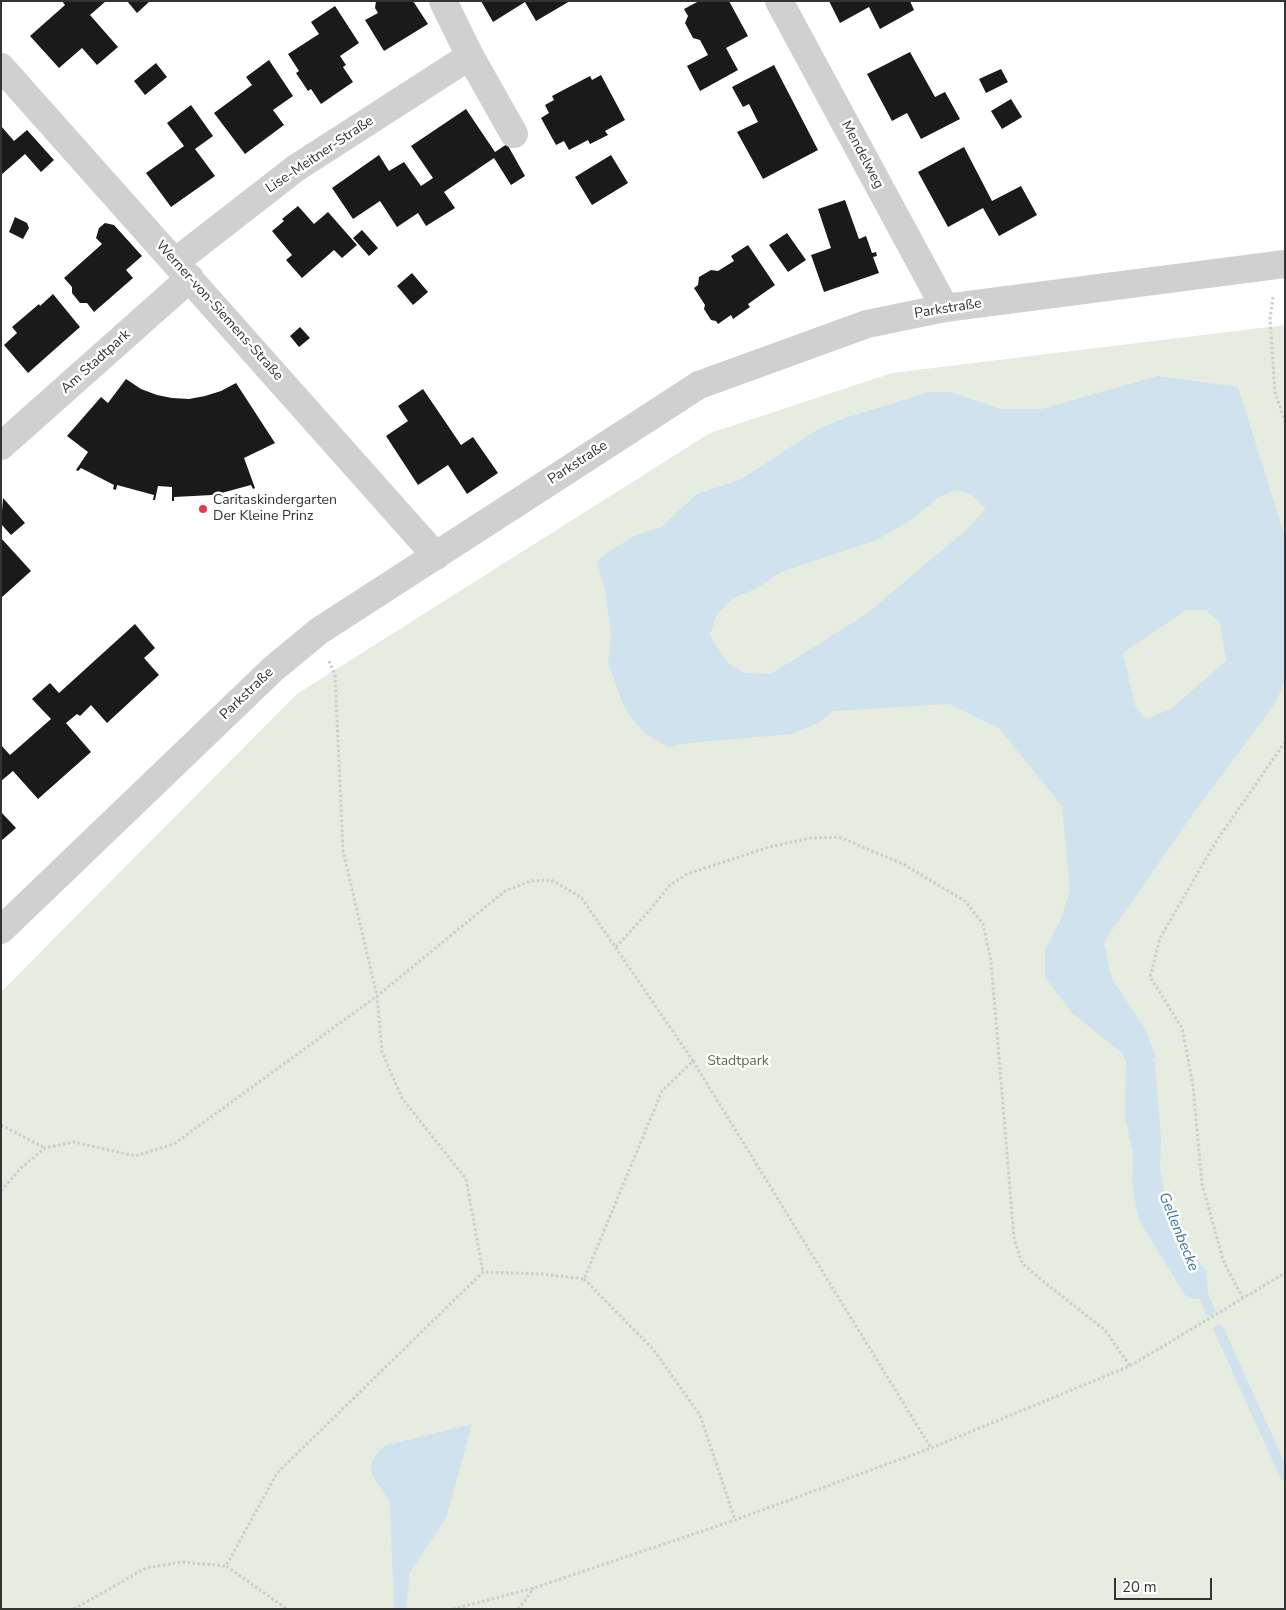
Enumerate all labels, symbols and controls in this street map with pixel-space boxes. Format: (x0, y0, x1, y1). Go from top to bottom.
street label: Lise-Meitner-Straße (263, 113, 377, 197)
street label: Mendelweg (837, 118, 887, 192)
street label: Werner-von-Siemens-Straße (152, 238, 286, 384)
street label: Parkstraße (913, 295, 983, 323)
street label: Am Stadtpark (58, 327, 134, 397)
street label: Parkstraße (545, 437, 611, 489)
place label: Caritaskindergarten Der Kleine Prinz (213, 493, 337, 526)
marker: Caritaskindergarten Der Kleine Prinz (197, 503, 209, 515)
street label: Parkstraße (217, 664, 277, 724)
park label: Stadtpark (707, 1054, 769, 1070)
water label: Gellenbecke (1154, 1190, 1202, 1274)
scale bar (1116, 1568, 1214, 1600)
text: 20 m (1122, 1577, 1157, 1597)

